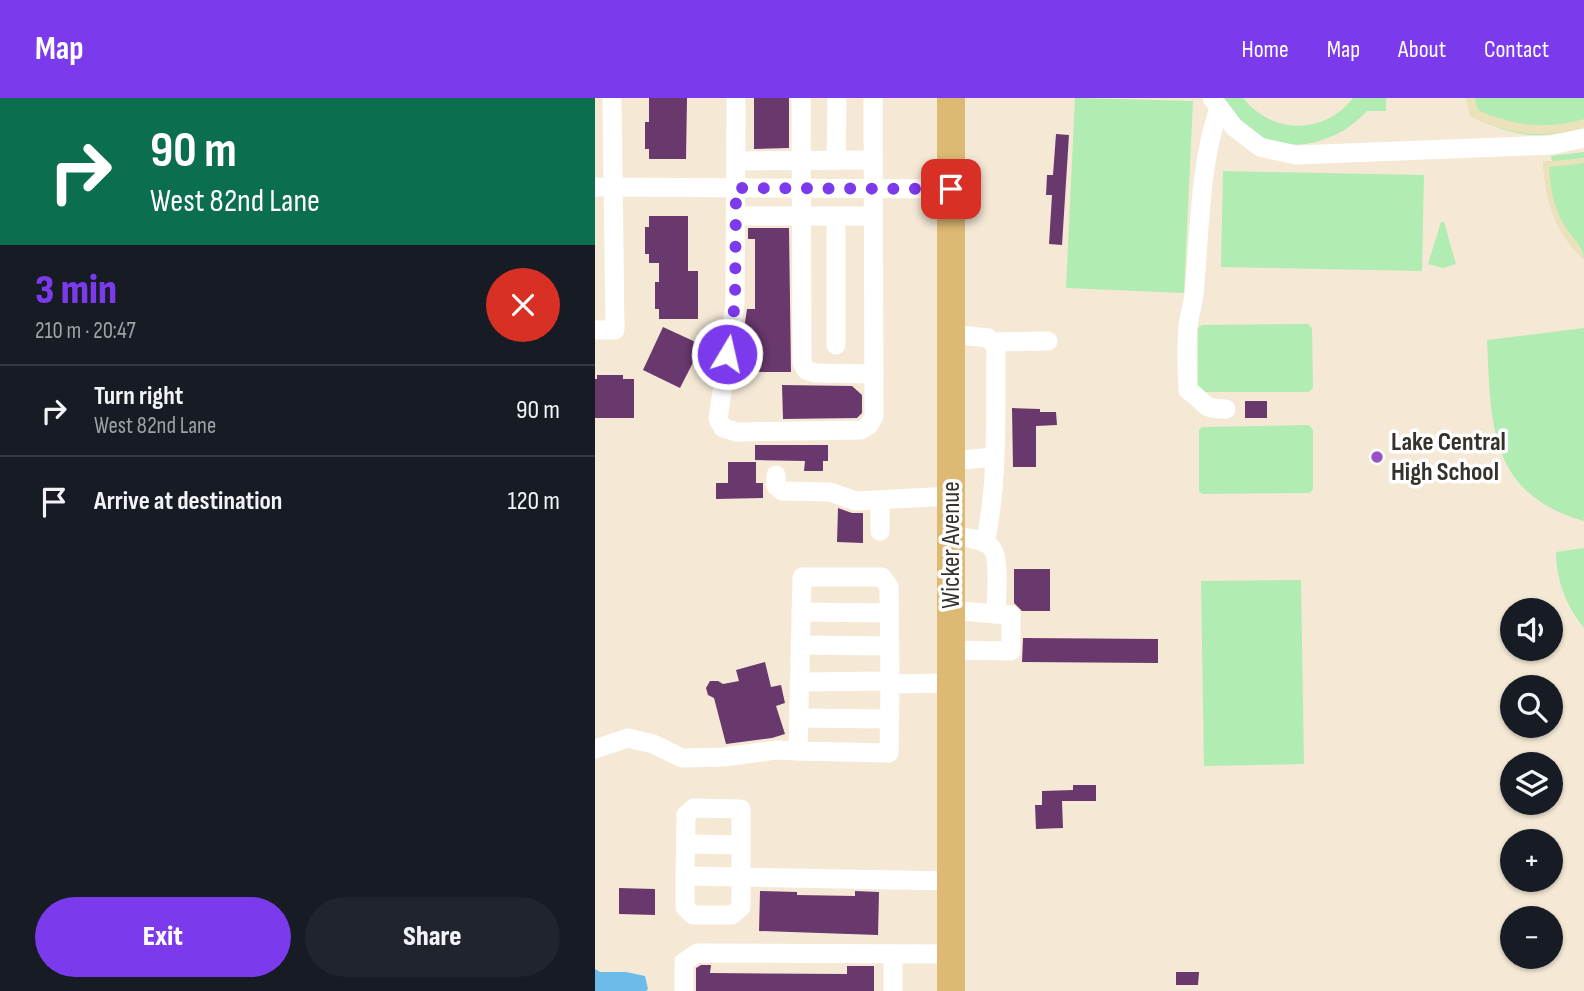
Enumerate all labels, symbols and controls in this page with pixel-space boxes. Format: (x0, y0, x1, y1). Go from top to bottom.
text: Map (35, 29, 84, 69)
text: Home (1241, 35, 1289, 64)
text: Map (1327, 35, 1360, 64)
text: About (1398, 35, 1446, 64)
text: Contact (1484, 35, 1549, 64)
text: 90 m (150, 122, 237, 181)
icon: right (35, 126, 126, 217)
pin (921, 159, 981, 219)
icon: arrive (932, 170, 970, 208)
text: West 82nd Lane (150, 182, 320, 221)
text: 3 min (35, 265, 117, 316)
button: close (486, 268, 560, 342)
text: 210 m · 20:47 (35, 317, 136, 345)
position arrow (690, 317, 764, 391)
text: Turn right (94, 381, 183, 412)
icon: right (35, 392, 73, 430)
text: 90 m (516, 395, 560, 426)
text: West 82nd Lane (94, 412, 216, 440)
place label: Lake Central High School (1391, 427, 1506, 488)
marker: Lake Central High School (1369, 449, 1385, 465)
street label: Wicker Avenue (936, 481, 967, 609)
icon: arrive (35, 483, 73, 521)
text: Arrive at destination (94, 486, 282, 517)
text: 120 m (507, 486, 560, 517)
map controls (1500, 598, 1563, 969)
button: sound (1500, 598, 1563, 661)
button: search (1500, 675, 1563, 738)
button: layers (1500, 752, 1563, 815)
button: + (1500, 829, 1563, 892)
button: Exit (35, 897, 291, 977)
button: Share (305, 897, 560, 977)
button: − (1500, 906, 1563, 969)

